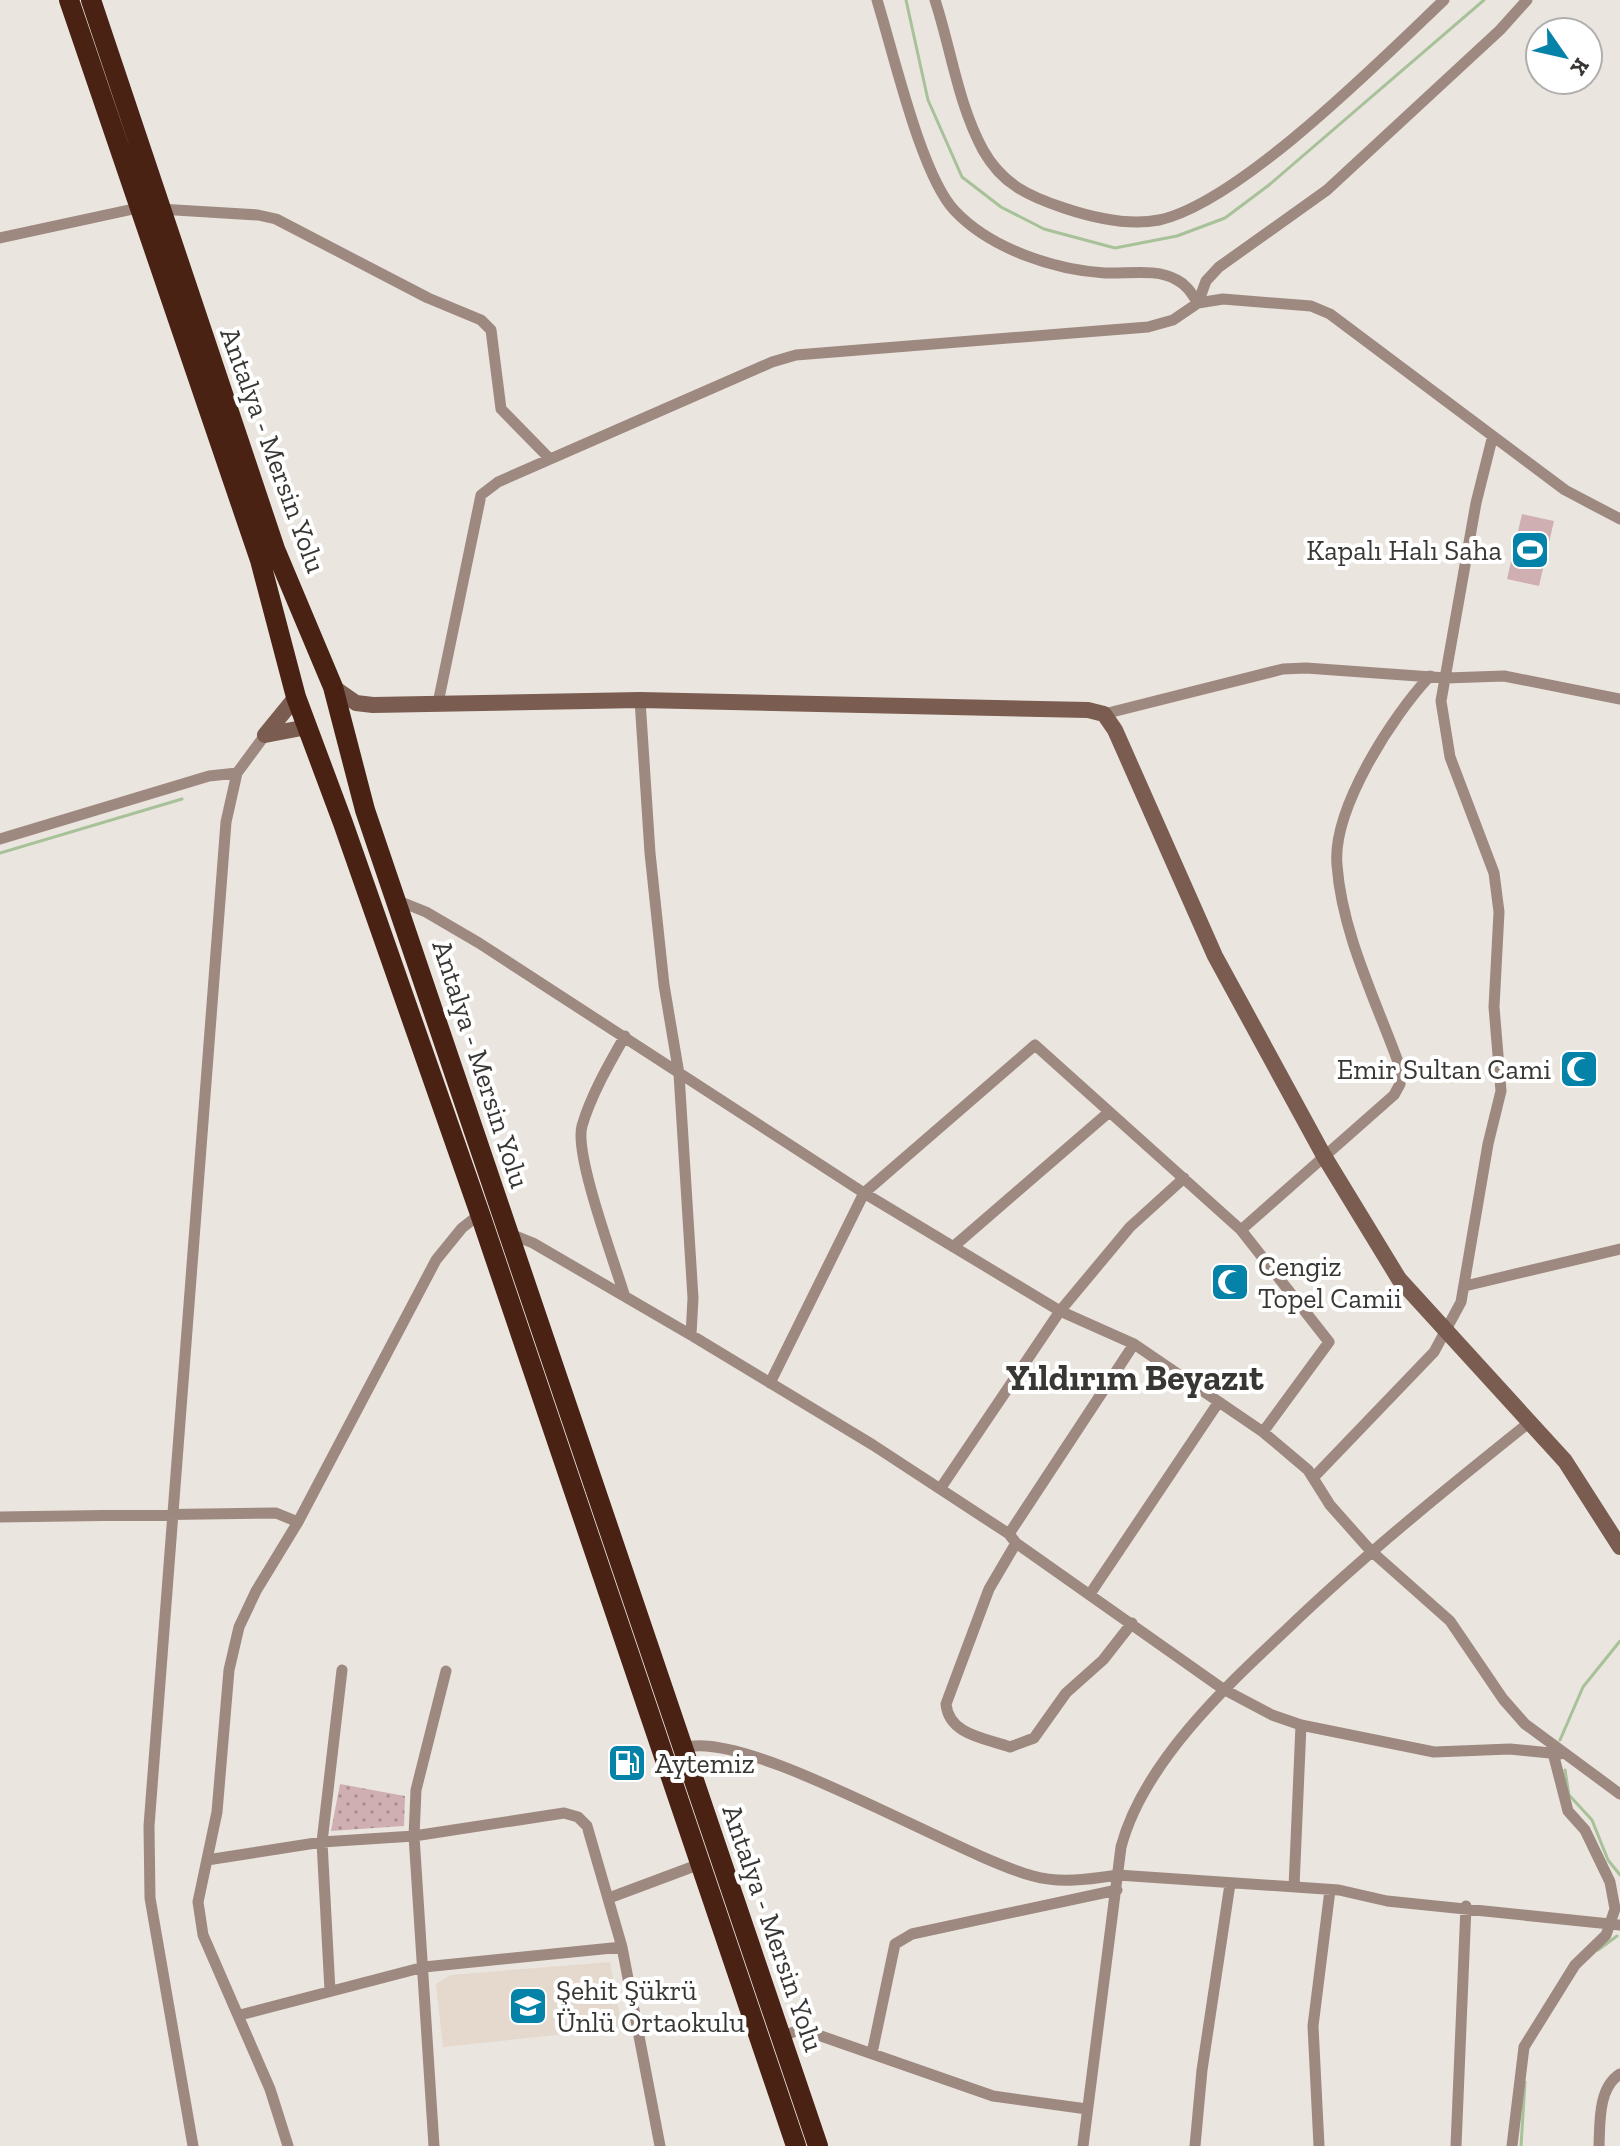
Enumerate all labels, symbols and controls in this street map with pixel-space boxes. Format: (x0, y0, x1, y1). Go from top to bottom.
north arrow (1524, 16, 1604, 96)
text: K (1565, 53, 1596, 81)
street label: Antalya - Mersin Yolu (213, 323, 333, 577)
sports icon: Kapalı Halı Saha (1509, 529, 1551, 571)
place label: Kapalı Halı Saha (1306, 534, 1502, 567)
street label: Antalya - Mersin Yolu (425, 936, 537, 1192)
mosque icon: Emir Sultan Cami (1558, 1048, 1600, 1090)
place label: Emir Sultan Cami (1337, 1053, 1551, 1086)
place label: Cengiz Topel Camii (1258, 1250, 1402, 1315)
mosque icon: Cengiz Topel Camii (1209, 1261, 1251, 1303)
district label: Yıldırım Beyazıt (1006, 1356, 1264, 1399)
fuel station icon: Aytemiz (606, 1742, 648, 1784)
place label: Aytemiz (655, 1747, 755, 1780)
street label: Antalya - Mersin Yolu (715, 1800, 831, 2056)
place label: Şehit Şükrü Ünlü Ortaokulu (556, 1974, 745, 2039)
school or university icon: Şehit Şükrü Ünlü Ortaokulu (507, 1985, 549, 2027)

